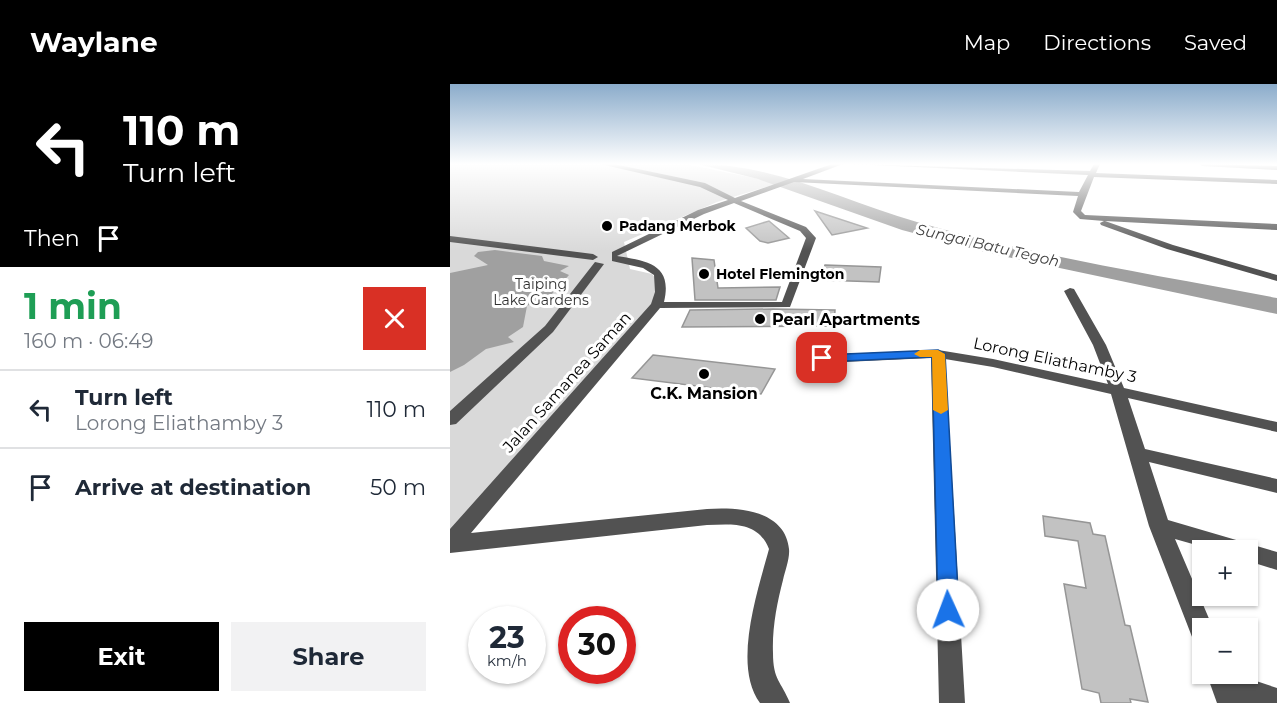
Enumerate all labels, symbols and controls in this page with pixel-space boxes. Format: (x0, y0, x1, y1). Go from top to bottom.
text: Waylane (30, 25, 158, 59)
text: Map (964, 30, 1010, 55)
text: Directions (1043, 30, 1151, 55)
text: Saved (1184, 30, 1247, 55)
text: 110 m (123, 104, 240, 156)
icon: left (24, 108, 102, 186)
text: Turn left (123, 156, 236, 189)
place label: Padang Merbok (619, 217, 737, 235)
marker: Padang Merbok (600, 219, 614, 233)
water label: Sungai Batu Tegoh (915, 219, 1061, 271)
icon: arrive (92, 222, 125, 255)
text: Then (24, 225, 80, 252)
place label: Hotel Flemington (716, 265, 844, 283)
marker: Hotel Flemington (697, 267, 711, 281)
park label: Taiping Lake Gardens (493, 275, 589, 309)
text: 1 min (24, 284, 122, 328)
button: close (363, 287, 426, 350)
street label: Jalan Samanea Saman (498, 308, 635, 457)
place label: Pearl Apartments (772, 310, 921, 329)
marker: Pearl Apartments (753, 312, 767, 326)
text: 160 m · 06:49 (24, 329, 154, 353)
pin (796, 332, 847, 383)
street label: Lorong Eliathamby 3 (972, 333, 1138, 387)
icon: arrive (805, 341, 838, 374)
marker: C.K. Mansion (697, 367, 711, 381)
text: Turn left (75, 384, 173, 411)
place label: C.K. Mansion (650, 384, 758, 403)
icon: left (24, 393, 57, 426)
text: 110 m (366, 396, 426, 423)
text: Lorong Eliathamby 3 (75, 411, 283, 435)
icon: arrive (24, 471, 57, 504)
text: Arrive at destination (75, 474, 311, 501)
text: 50 m (370, 474, 426, 501)
map controls (1192, 540, 1258, 684)
button: + (1192, 540, 1258, 606)
position arrow (916, 578, 980, 642)
speed limit sign: 30 (558, 606, 636, 684)
button: − (1192, 618, 1258, 684)
text: 23 (489, 619, 525, 656)
button: Exit (24, 622, 219, 691)
button: Share (231, 622, 426, 691)
text: km/h (487, 651, 527, 670)

